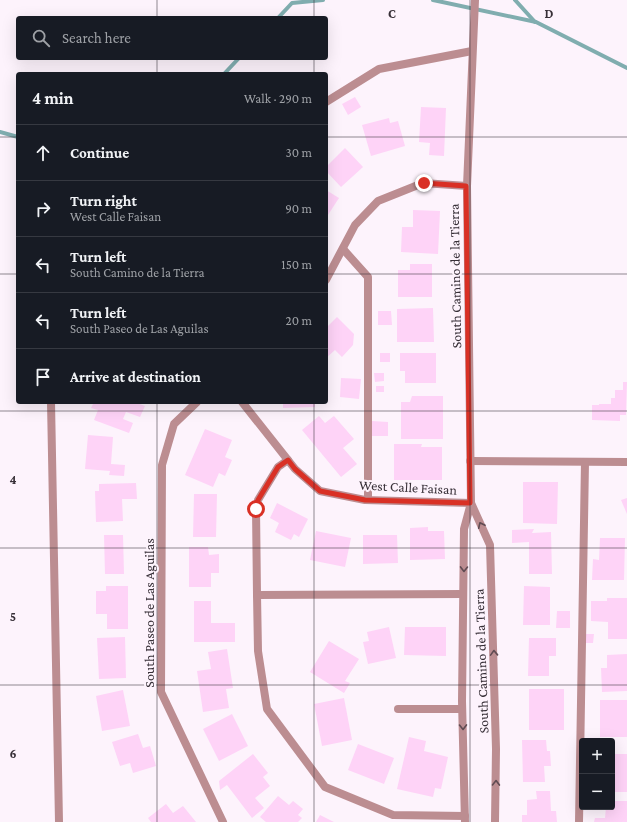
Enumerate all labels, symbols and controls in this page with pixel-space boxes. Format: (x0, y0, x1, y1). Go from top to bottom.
text: C (388, 6, 396, 21)
text: D (545, 6, 554, 21)
search box (16, 16, 328, 60)
icon: search (30, 27, 52, 49)
text: Search here (62, 30, 131, 46)
text: 4 min (32, 89, 74, 108)
text: Walk · 290 m (244, 91, 312, 106)
icon: ahead (32, 142, 54, 164)
text: Continue (70, 145, 129, 161)
text: 30 m (286, 145, 312, 160)
route end (415, 174, 433, 192)
text: Turn right (70, 193, 137, 209)
icon: right (32, 198, 54, 220)
text: 90 m (285, 201, 312, 216)
street label: South Camino de la Tierra (446, 203, 464, 349)
text: West Calle Faisan (70, 209, 161, 224)
text: Turn left (70, 249, 126, 265)
icon: left (32, 254, 54, 276)
text: 150 m (281, 257, 312, 272)
text: South Camino de la Tierra (70, 265, 205, 280)
text: Turn left (70, 305, 126, 321)
icon: left (32, 310, 54, 332)
text: 20 m (286, 313, 312, 328)
text: South Paseo de Las Aguilas (70, 321, 209, 336)
icon: arrive (32, 366, 54, 388)
text: Arrive at destination (70, 369, 201, 385)
text: 4 (9, 472, 17, 487)
street label: West Calle Faisan (359, 476, 458, 498)
route start (247, 500, 265, 518)
one-way arrow (478, 522, 486, 530)
street label: South Paseo de Las Aguilas (141, 538, 157, 688)
one-way arrow (460, 566, 468, 572)
street label: South Camino de la Tierra (470, 588, 492, 734)
text: 5 (10, 609, 16, 624)
one-way arrow (489, 650, 498, 656)
one-way arrow (458, 724, 467, 730)
map controls (579, 738, 615, 810)
button: + (579, 738, 615, 774)
text: 6 (9, 746, 17, 761)
button: − (579, 774, 615, 810)
one-way arrow (491, 780, 500, 786)

